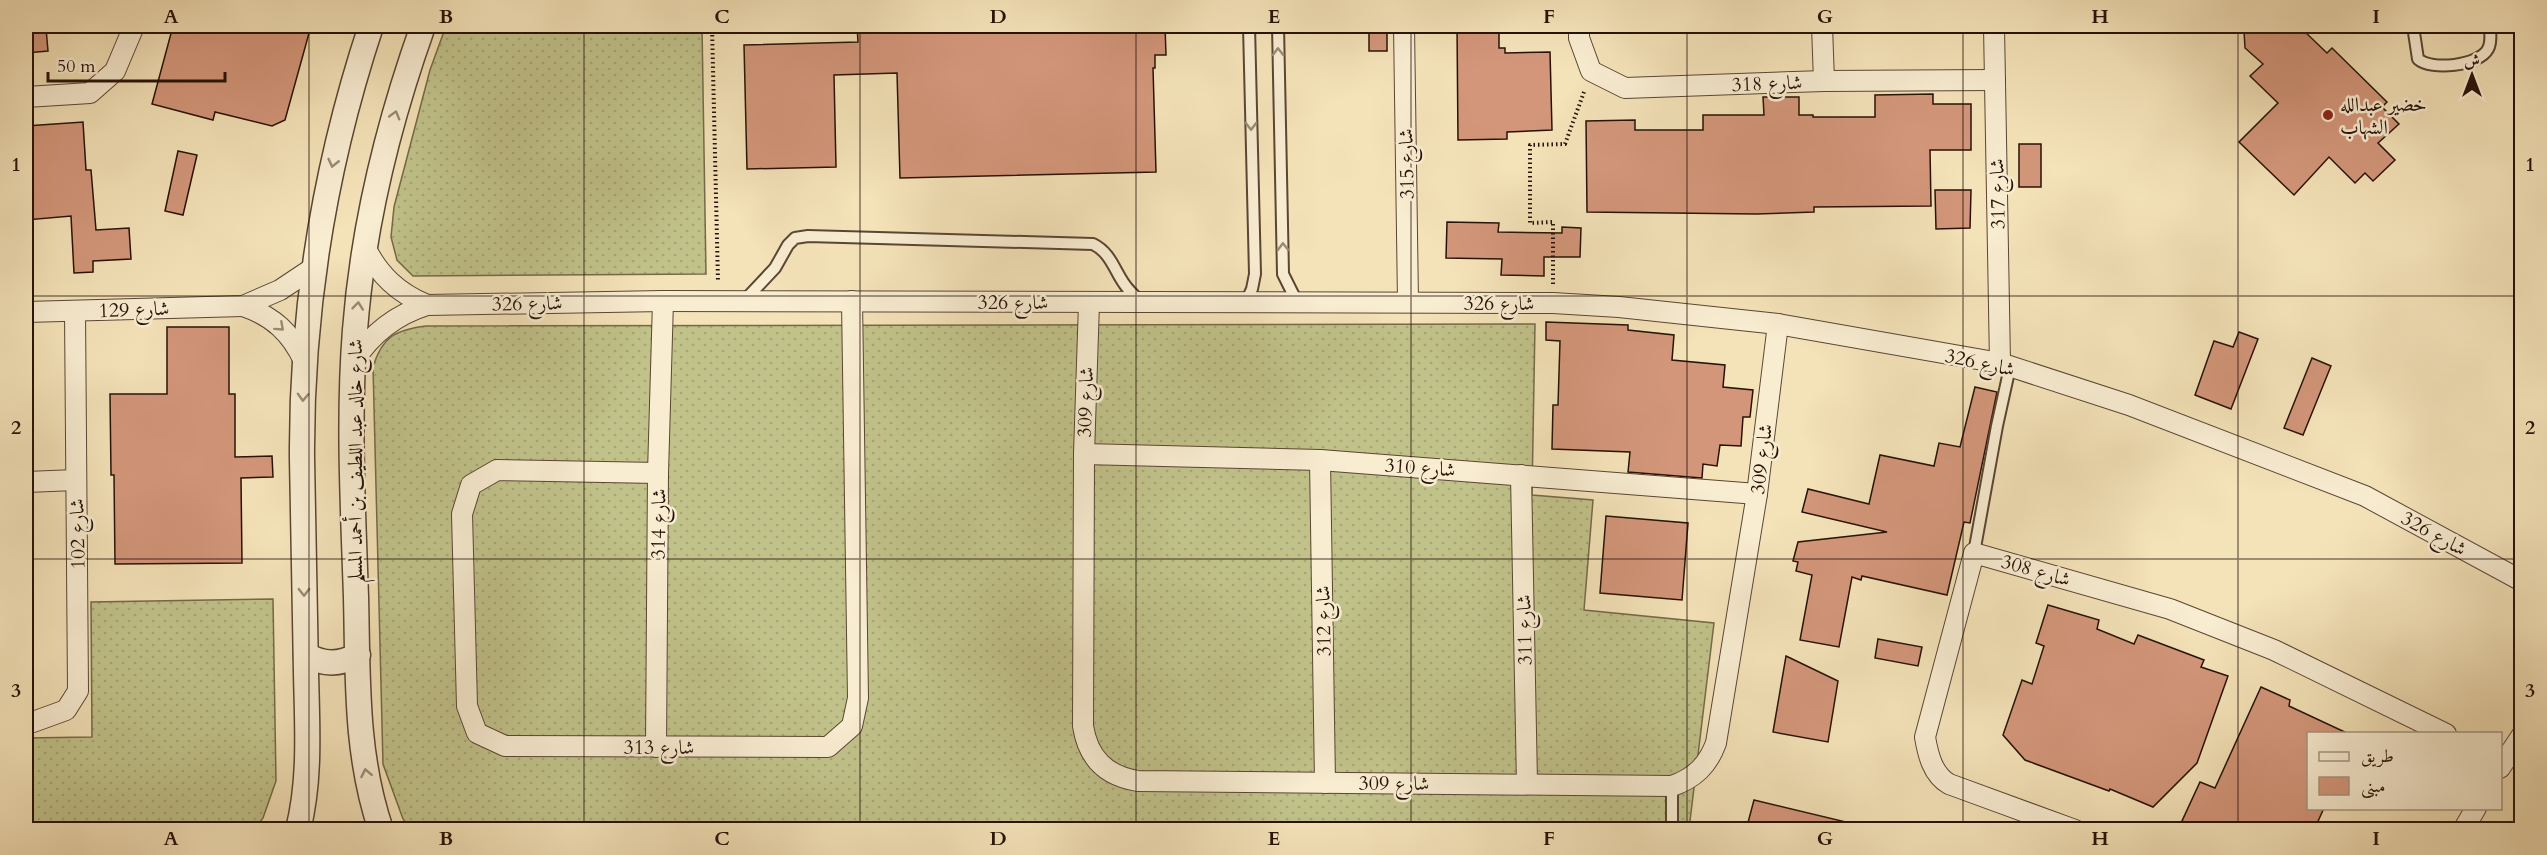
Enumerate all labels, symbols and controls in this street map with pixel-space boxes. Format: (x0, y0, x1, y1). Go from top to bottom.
text: A (163, 3, 179, 30)
text: B (439, 3, 453, 30)
text: C (714, 3, 730, 30)
text: D (989, 3, 1007, 30)
text: E (1268, 3, 1280, 30)
text: F (1543, 3, 1555, 30)
text: G (1817, 3, 1833, 30)
text: H (2091, 3, 2109, 30)
text: I (2372, 3, 2380, 30)
scale bar (48, 45, 225, 83)
north arrow (2442, 45, 2502, 105)
one-way arrow (1272, 48, 1285, 57)
text: ش (2464, 50, 2480, 72)
text: 50 m (57, 54, 96, 79)
street label: شارع 318 (1731, 69, 1803, 102)
place label: خضير عبدالله الشهاب (2340, 91, 2427, 141)
marker: خضير عبدالله الشهاب (2321, 108, 2335, 122)
one-way arrow (387, 110, 400, 120)
one-way arrow (1245, 121, 1258, 130)
street label: شارع 315 (1392, 128, 1425, 200)
text: 1 (11, 151, 21, 178)
text: 1 (2525, 151, 2535, 178)
one-way arrow (327, 157, 340, 167)
street label: شارع 317 (1983, 158, 2016, 230)
one-way arrow (1277, 243, 1289, 252)
street label: شارع 326 (491, 289, 563, 322)
street label: شارع 326 (978, 289, 1048, 320)
street label: شارع 326 (1464, 290, 1534, 321)
street label: شارع 129 (98, 295, 170, 328)
one-way arrow (351, 301, 364, 310)
one-way arrow (273, 320, 284, 331)
street label: شارع خالد عبد اللطيف بن أحمد المسلم (341, 339, 376, 583)
street label: شارع 326 (1942, 342, 2017, 387)
street label: شارع 309 (1071, 366, 1104, 438)
one-way arrow (296, 393, 309, 402)
text: 2 (11, 414, 21, 441)
text: 2 (2525, 414, 2535, 441)
street label: شارع 309 (1744, 422, 1783, 496)
street label: شارع 310 (1383, 452, 1456, 487)
street label: شارع 314 (644, 488, 677, 560)
street label: شارع 102 (63, 498, 96, 570)
street label: شارع 326 (2394, 504, 2471, 566)
street label: شارع 308 (1997, 548, 2074, 597)
street label: شارع 312 (1309, 585, 1342, 657)
one-way arrow (298, 588, 311, 597)
street label: شارع 311 (1510, 594, 1543, 666)
text: 3 (11, 677, 21, 704)
text: 3 (2525, 677, 2535, 704)
legend (2307, 732, 2502, 810)
street label: شارع 313 (624, 734, 694, 765)
text: طريق (2361, 744, 2394, 769)
one-way arrow (360, 768, 373, 778)
street label: شارع 309 (1359, 770, 1429, 801)
text: مبنى (2361, 774, 2386, 799)
text: A (163, 825, 179, 852)
text: B (439, 825, 453, 852)
text: C (714, 825, 730, 852)
text: D (989, 825, 1007, 852)
text: E (1268, 825, 1280, 852)
text: F (1543, 825, 1555, 852)
text: G (1817, 825, 1833, 852)
text: H (2091, 825, 2109, 852)
text: I (2372, 825, 2380, 852)

